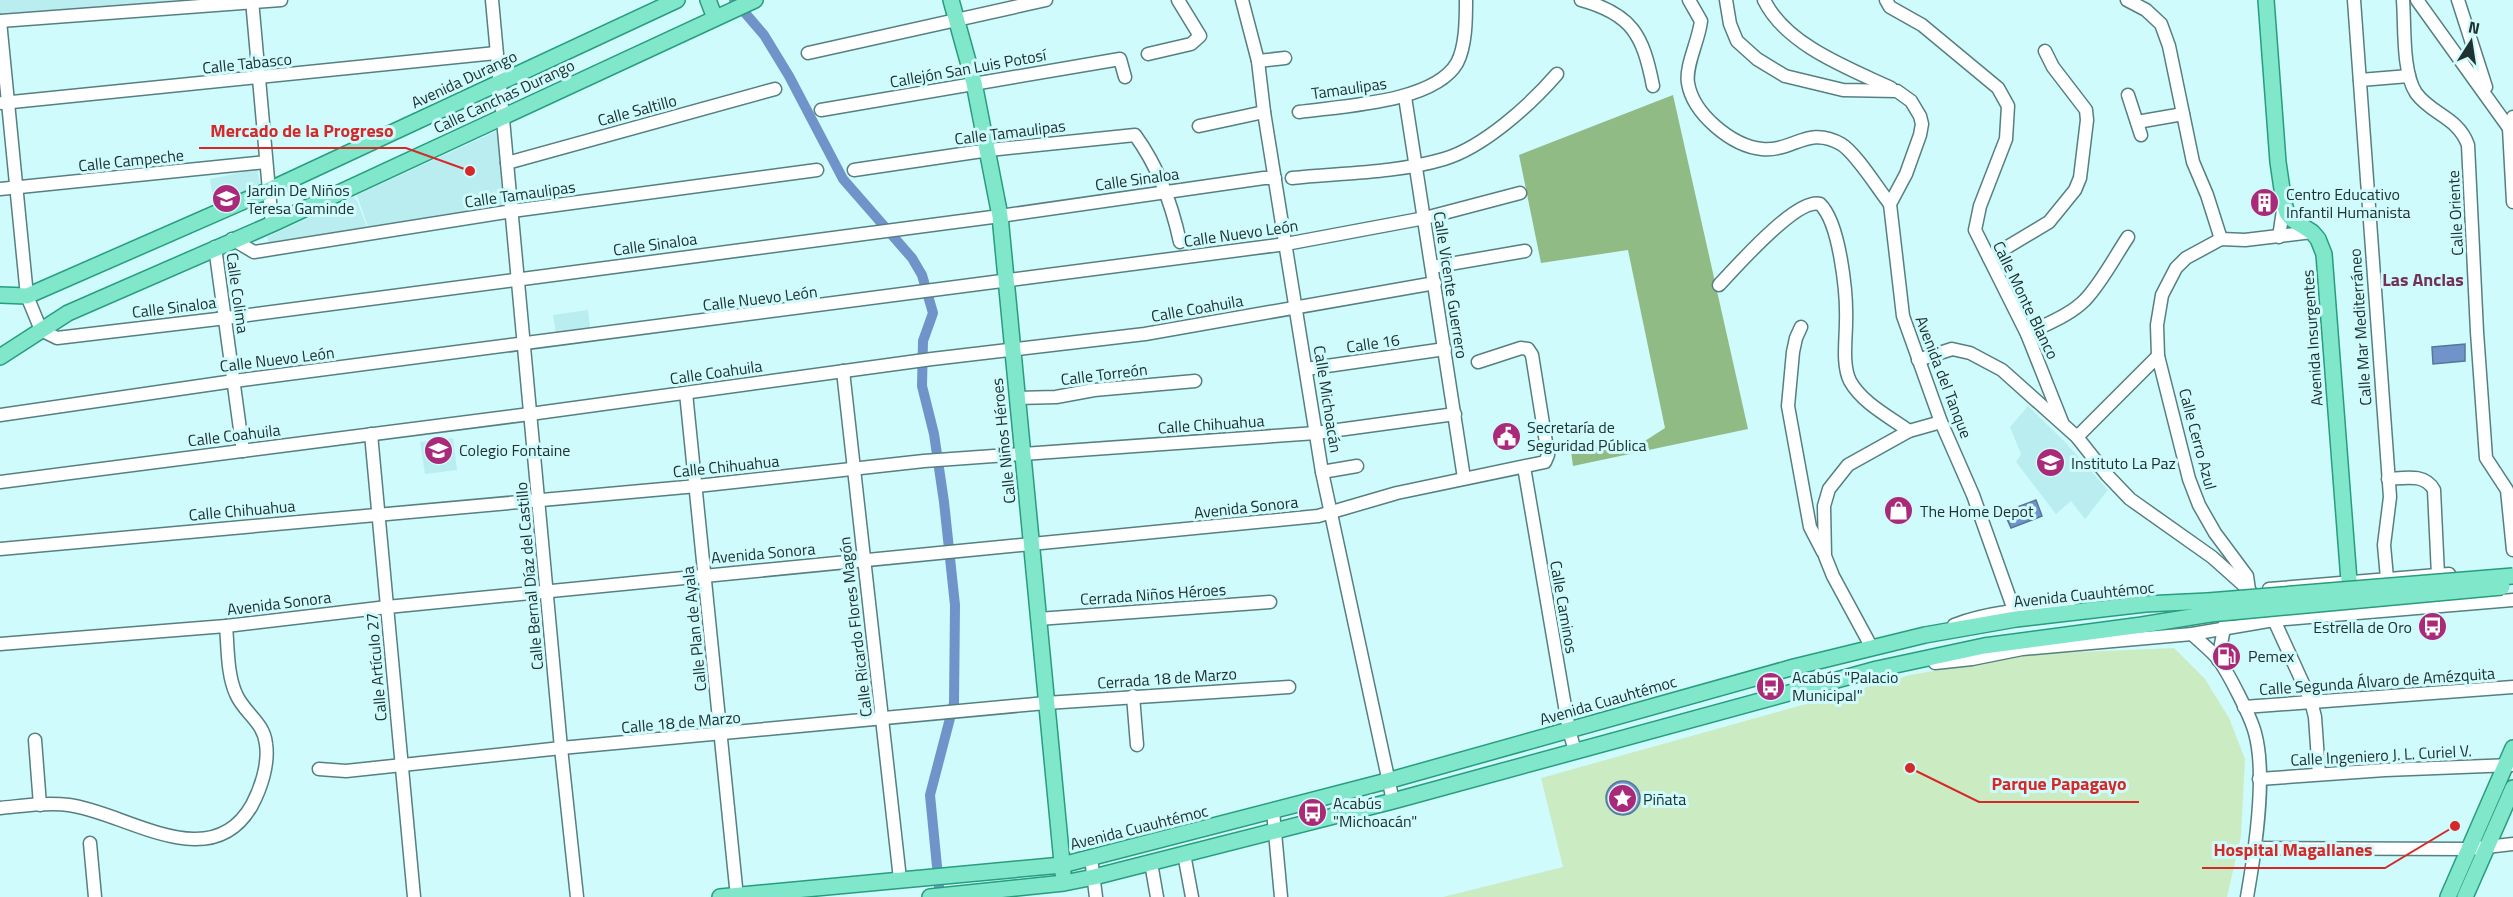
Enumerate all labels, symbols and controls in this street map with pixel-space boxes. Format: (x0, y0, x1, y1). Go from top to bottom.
north arrow (2441, 12, 2501, 72)
text: N (2466, 14, 2482, 40)
street label: Callejón San Luis Potosí (888, 42, 1050, 94)
street label: Avenida Durango (407, 44, 521, 114)
street label: Calle Tabasco (201, 46, 293, 80)
street label: Calle Canchas Durango (430, 53, 578, 139)
street label: Tamaulipas (1310, 71, 1388, 105)
street label: Calle Saltillo (595, 88, 679, 132)
callout: Mercado de la Progreso (199, 112, 406, 148)
street label: Calle Tamaulipas (953, 113, 1067, 151)
text: Mercado de la Progreso (210, 117, 394, 144)
street label: Calle Campeche (77, 143, 185, 177)
street label: Calle Sinaloa (1093, 161, 1181, 197)
street label: Calle Oriente (2441, 170, 2469, 256)
street label: Calle Tamaulipas (463, 174, 577, 214)
place label: Jardin De Niños Teresa Gaminde (247, 178, 354, 220)
place label: Centro Educativo Infantil Humanista (2286, 182, 2411, 224)
school or university icon: Jardin De Niños Teresa Gaminde (210, 183, 242, 215)
building icon: Centro Educativo Infantil Humanista (2249, 187, 2281, 219)
street label: Calle Vicente Guerrero (1428, 210, 1474, 360)
street label: Calle Nuevo León (1182, 213, 1300, 253)
street label: Calle Sinaloa (611, 226, 699, 262)
street label: Calle Monte Blanco (1987, 237, 2065, 363)
street label: Calle Mar Mediterráneo (2343, 248, 2377, 406)
street label: Calle Colima (220, 251, 256, 335)
district label: Las Anclas (2382, 266, 2464, 293)
street label: Avenida Insurgentes (2295, 269, 2329, 407)
street label: Calle Nuevo León (701, 279, 819, 317)
street label: Calle Coahuila (1149, 288, 1245, 328)
street label: Calle Sinaloa (131, 290, 217, 324)
street label: Avenida del Tanque (1910, 312, 1978, 442)
street label: Calle 16 (1345, 327, 1401, 359)
street label: Calle Nuevo León (218, 340, 336, 378)
street label: Calle Michoacán (1308, 344, 1348, 454)
street label: Calle Coahuila (668, 354, 764, 390)
street label: Calle Torreón (1059, 357, 1149, 391)
street label: Calle Niños Héroes (984, 377, 1022, 505)
street label: Calle Cerro Azul (2173, 386, 2223, 492)
street label: Calle Chihuahua (1157, 408, 1265, 440)
place label: Secretaría de Seguridad Pública (1527, 415, 1647, 457)
street label: Calle Coahuila (186, 417, 282, 453)
public building icon: Secretaría de Seguridad Pública (1490, 420, 1522, 452)
school or university icon: Colegio Fontaine (422, 434, 454, 466)
place label: Colegio Fontaine (459, 438, 570, 462)
school or university icon: Instituto La Paz (2034, 447, 2066, 479)
street label: Calle Chihuahua (672, 448, 780, 484)
place label: Instituto La Paz (2071, 451, 2176, 475)
street label: Calle Bernal Díaz del Castillo (509, 481, 549, 671)
street label: Avenida Sonora (1193, 490, 1299, 524)
street label: Calle Chihuahua (188, 493, 296, 527)
shop icon: The Home Depot (1883, 495, 1915, 527)
place label: The Home Depot (1920, 499, 2034, 523)
street label: Calle Ricardo Flores Magón (832, 535, 878, 719)
street label: Avenida Sonora (710, 536, 816, 570)
street label: Calle Caminos (1544, 559, 1584, 655)
street label: Calle Plan de Ayala (675, 565, 713, 693)
street label: Avenida Cuauhtémoc (2012, 575, 2156, 613)
street label: Cerrada Niños Héroes (1079, 577, 1227, 611)
street label: Avenida Sonora (226, 585, 332, 621)
bus stop icon: Estrella de Oro (2417, 611, 2449, 643)
street label: Calle Artículo 27 (359, 612, 393, 722)
place label: Estrella de Oro (2313, 615, 2412, 639)
fuel station icon: Pemex (2211, 640, 2243, 672)
place label: Pemex (2248, 644, 2294, 668)
street label: Cerrada 18 de Marzo (1096, 661, 1238, 695)
street label: Calle Segunda Álvaro de Amézquita (2258, 661, 2496, 701)
place label: Acabús "Palacio Municipal" (1792, 665, 1898, 707)
street label: Avenida Cuauhtémoc (1537, 669, 1679, 731)
bus stop icon: Acabús "Palacio Municipal" (1755, 670, 1787, 702)
street label: Calle 18 de Marzo (620, 705, 742, 739)
street label: Calle Ingeniero J. L. Curiel V. (2290, 738, 2472, 772)
callout: Parque Papagayo (1979, 766, 2139, 802)
text: Parque Papagayo (1991, 770, 2127, 797)
place icon: Piñata (1606, 783, 1638, 815)
place label: Piñata (1643, 787, 1686, 811)
place label: Acabús "Michoacán" (1333, 791, 1417, 833)
bus stop icon: Acabús "Michoacán" (1296, 796, 1328, 828)
street label: Avenida Cuauhtémoc (1067, 798, 1211, 856)
callout: Hospital Magallanes (2202, 832, 2385, 868)
text: Hospital Magallanes (2213, 836, 2373, 863)

